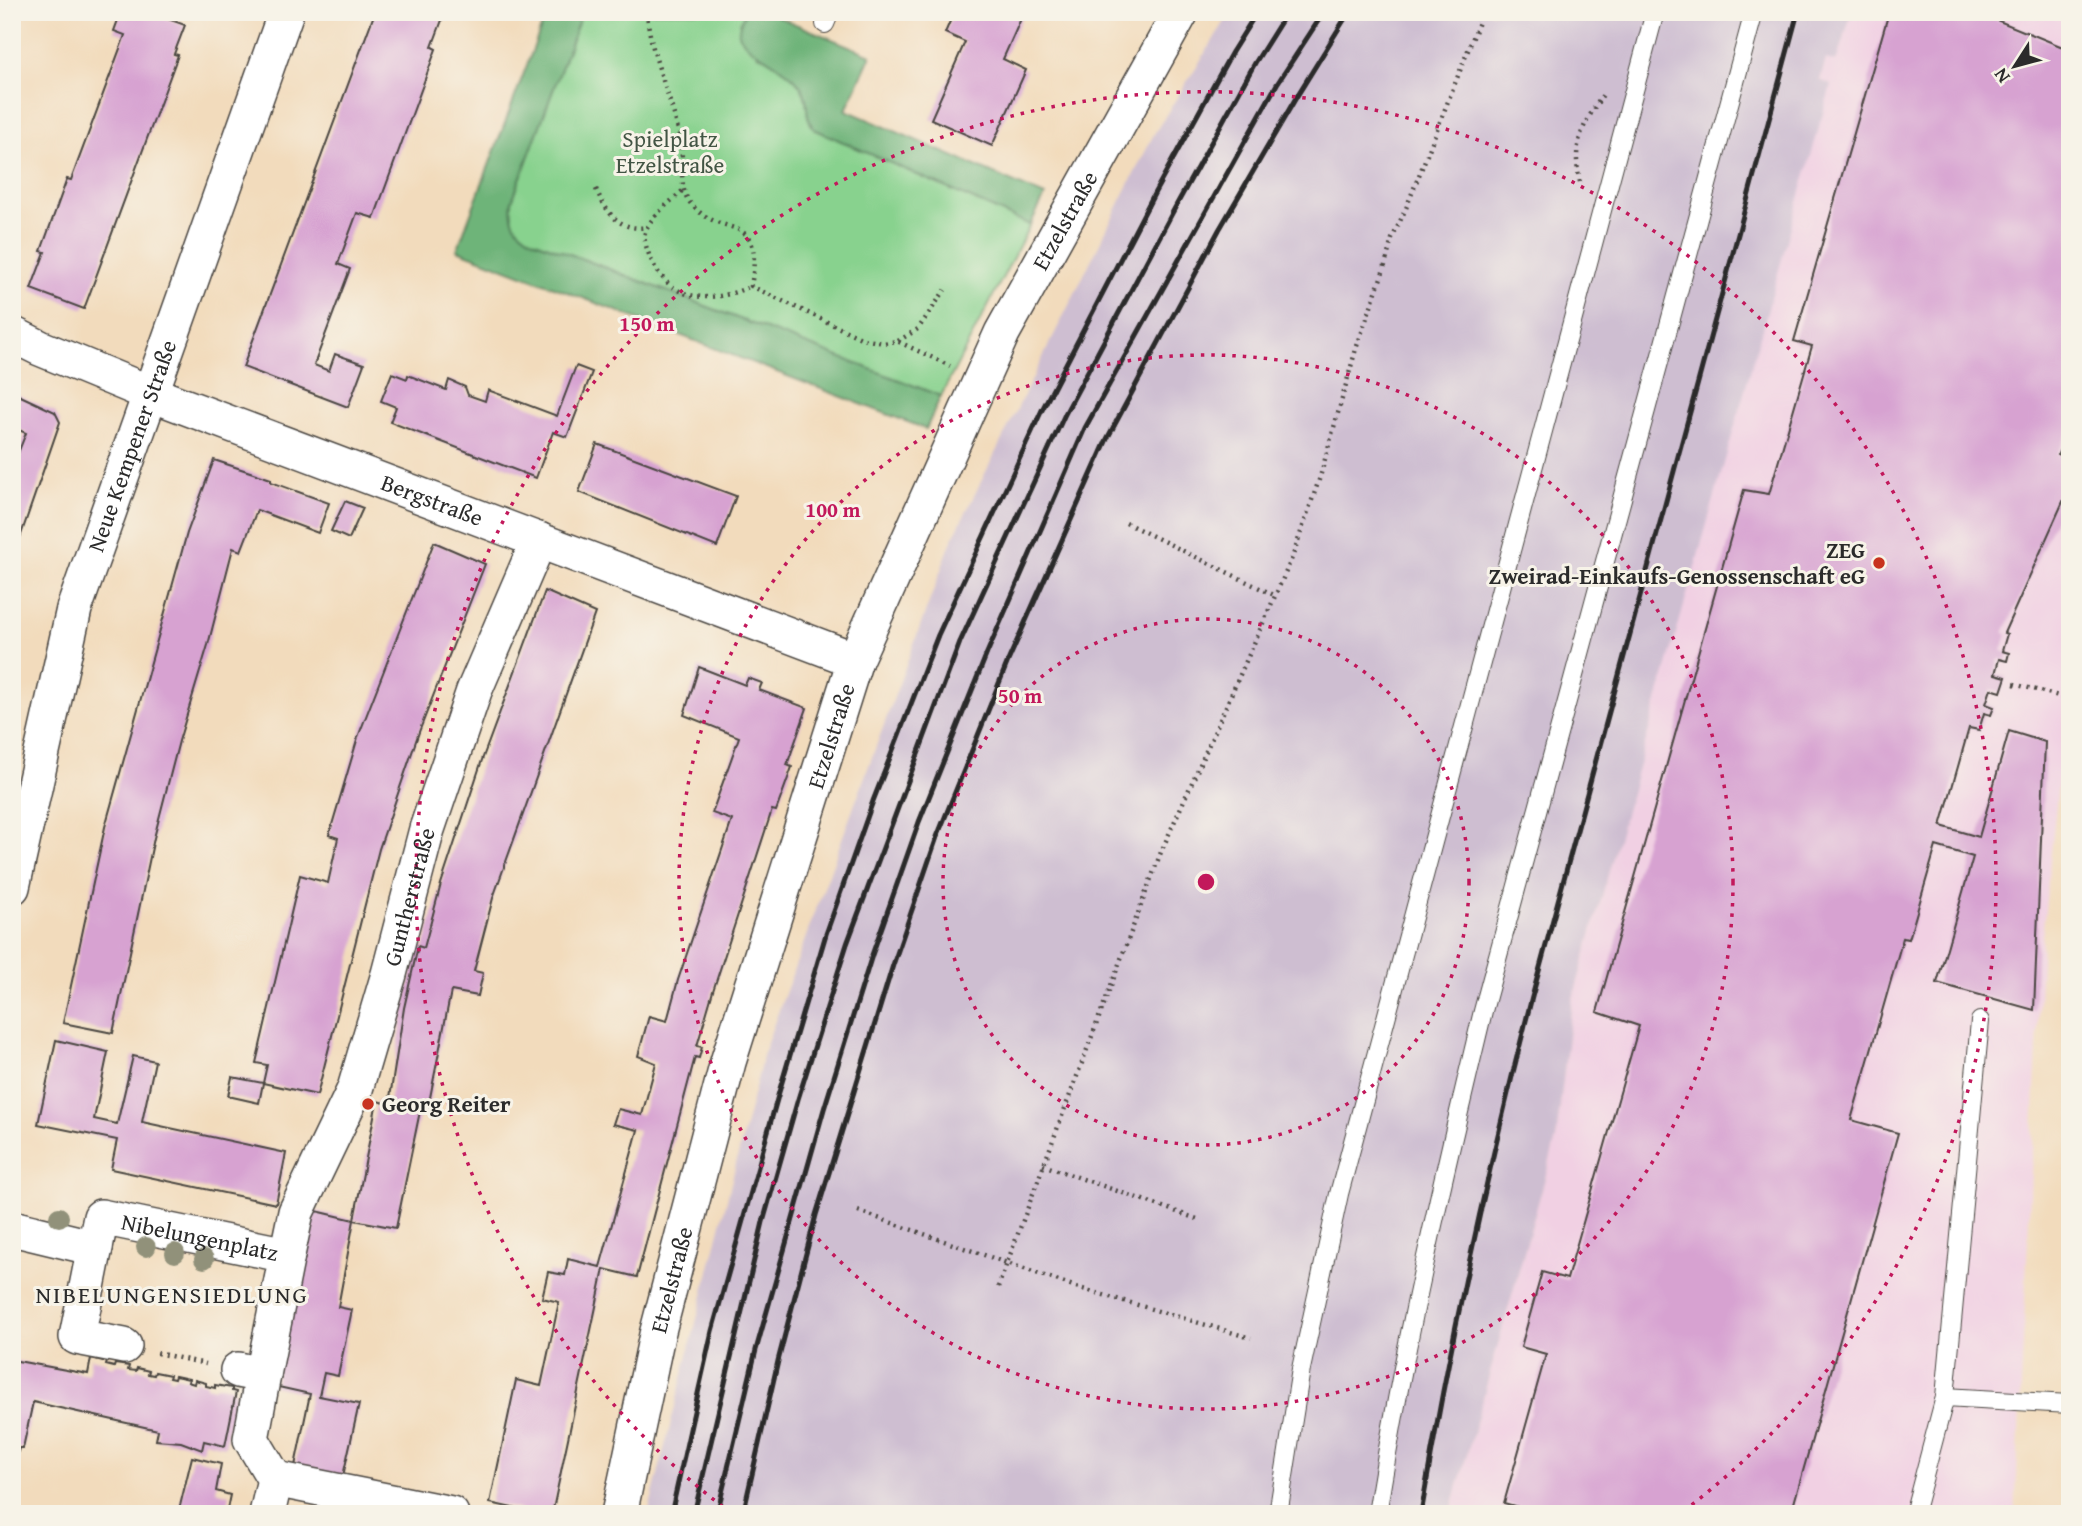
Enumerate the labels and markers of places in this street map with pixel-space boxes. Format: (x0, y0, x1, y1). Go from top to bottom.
place label: ZEG Zweirad-Einkaufs-Genossenschaft eG (1488, 533, 1865, 592)
marker: ZEG Zweirad-Einkaufs-Genossenschaft eG (1871, 555, 1887, 571)
centre of rings (1194, 870, 1218, 894)
place label: Georg Reiter (382, 1087, 511, 1120)
marker: Georg Reiter (360, 1096, 376, 1112)

